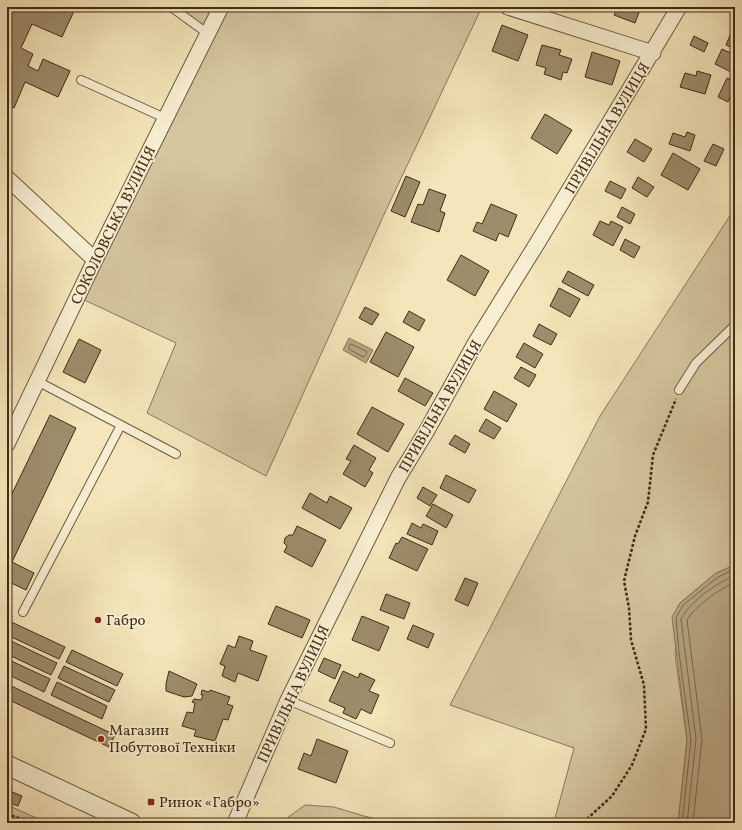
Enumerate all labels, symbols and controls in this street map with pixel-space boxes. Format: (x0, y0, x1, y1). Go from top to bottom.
street label: ПРИВІЛЬНА ВУЛИЦЯ (561, 59, 656, 198)
street label: СОКОЛОВСЬКА ВУЛИЦЯ (67, 143, 162, 308)
street label: ПРИВІЛЬНА ВУЛИЦЯ (395, 337, 488, 477)
place label: Габро (106, 611, 146, 632)
marker: Габро (93, 615, 103, 625)
street label: ПРИВІЛЬНА ВУЛИЦЯ (253, 622, 336, 767)
place label: Магазин Побутової Техніки (109, 721, 236, 759)
marker: Магазин Побутової Техніки (96, 734, 106, 744)
place label: Ринок «Габро» (159, 793, 260, 814)
marker: Ринок «Габро» (146, 797, 156, 807)

